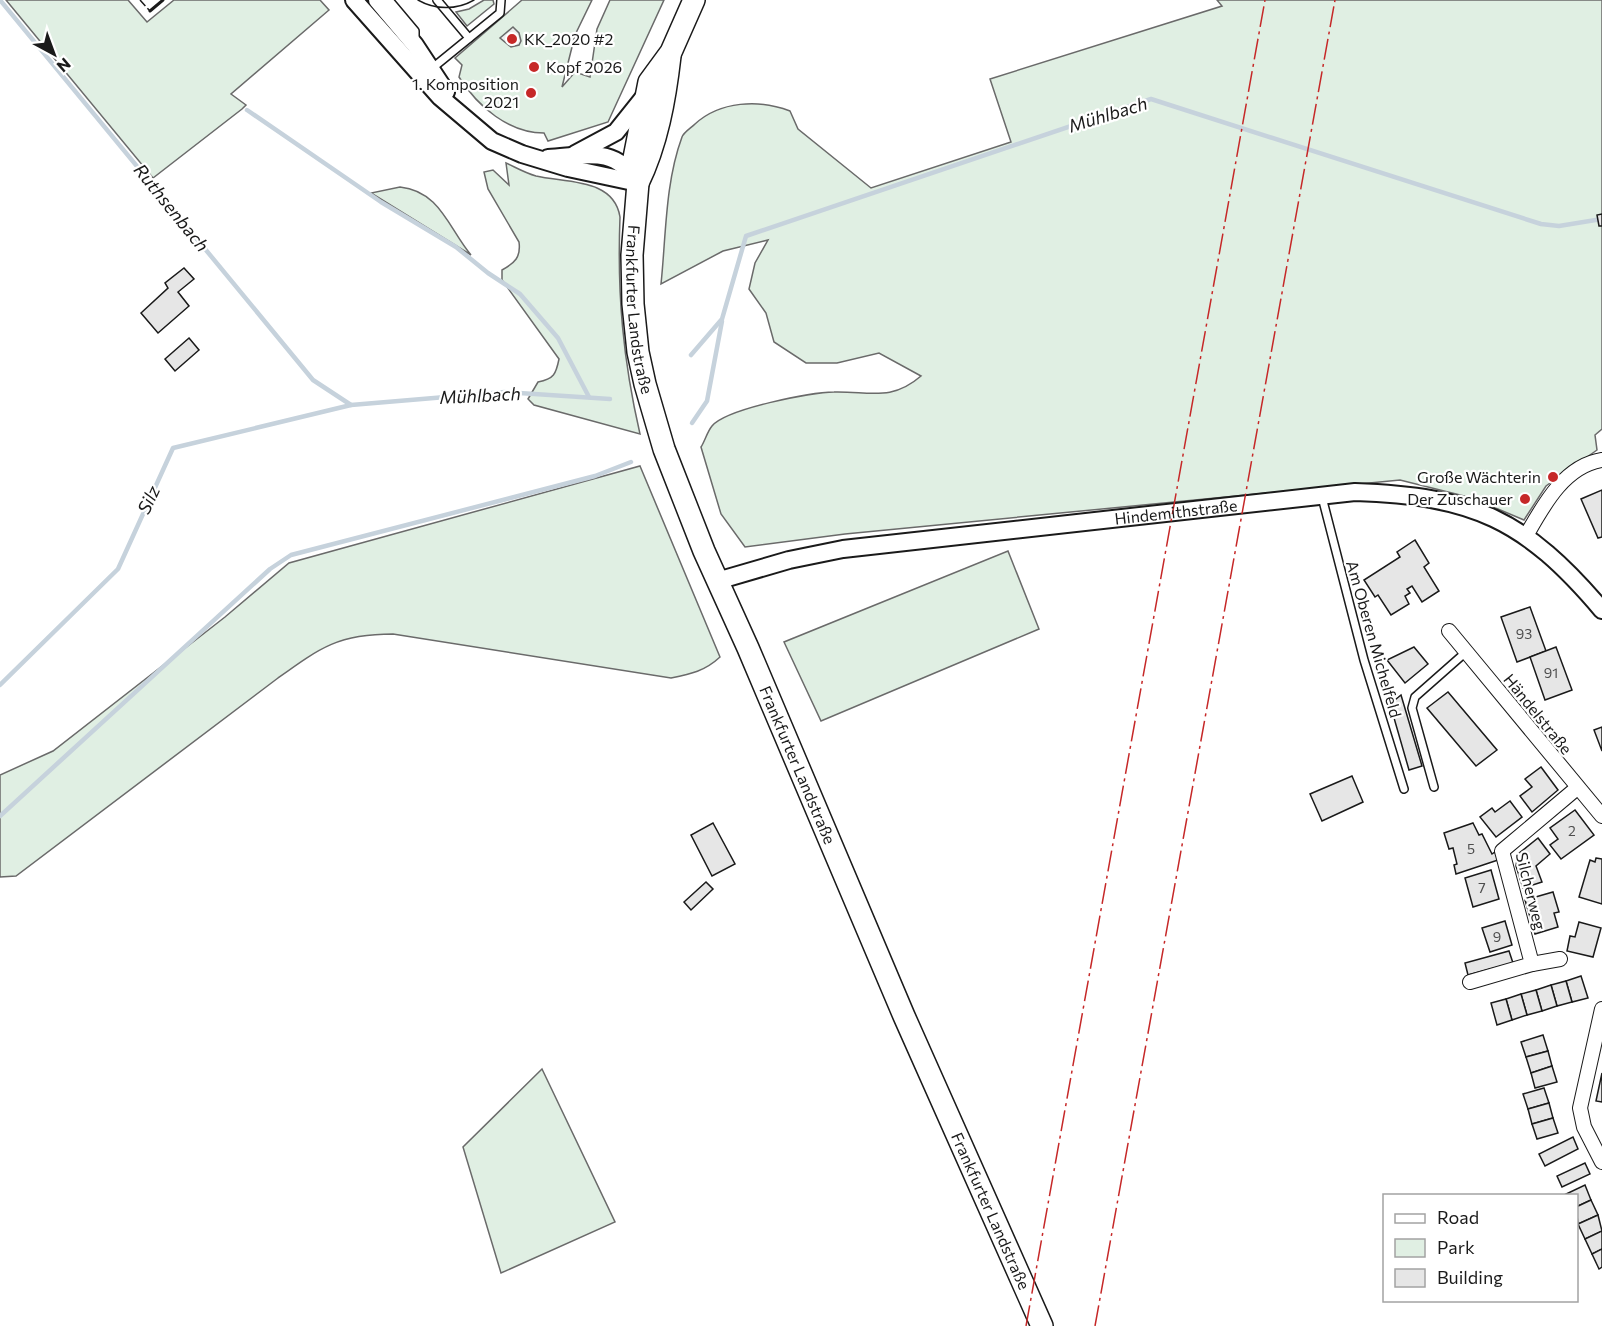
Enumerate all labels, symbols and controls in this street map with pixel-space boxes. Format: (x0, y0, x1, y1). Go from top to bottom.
north arrow (24, 24, 84, 84)
place label: KK_2020 #2 (524, 29, 613, 48)
marker: KK_2020 #2 (505, 32, 519, 46)
text: N (53, 55, 75, 77)
place label: Kopf 2026 (546, 57, 622, 76)
marker: Kopf 2026 (527, 60, 541, 74)
place label: 1. Komposition 2021 (412, 74, 519, 111)
marker: 1. Komposition 2021 (524, 86, 538, 100)
water label: Mühlbach (1066, 92, 1150, 136)
water label: Ruthsenbach (130, 159, 214, 256)
street label: Frankfurter Landstraße (623, 224, 657, 396)
water label: Mühlbach (439, 382, 521, 408)
place label: Große Wächterin (1417, 467, 1541, 486)
marker: Große Wächterin (1546, 470, 1560, 484)
water label: Silz (132, 482, 164, 517)
place label: Der Zuschauer (1407, 489, 1514, 508)
marker: Der Zuschauer (1518, 492, 1532, 506)
street label: Hindemithstraße (1113, 495, 1238, 528)
street label: Am Oberen Michelfeld (1343, 558, 1406, 720)
house number: 93 (1516, 625, 1532, 642)
house number: 91 (1544, 664, 1558, 681)
street label: Händelstraße (1500, 670, 1577, 758)
street label: Frankfurter Landstraße (756, 683, 840, 847)
house number: 2 (1568, 822, 1576, 839)
house number: 5 (1467, 840, 1475, 857)
street label: Silcherweg (1513, 850, 1550, 932)
house number: 7 (1478, 879, 1486, 896)
house number: 9 (1493, 928, 1501, 945)
street label: Frankfurter Landstraße (948, 1129, 1034, 1292)
legend (1383, 1194, 1578, 1302)
text: Road (1437, 1206, 1479, 1228)
text: Park (1437, 1236, 1475, 1258)
text: Building (1437, 1266, 1503, 1288)

